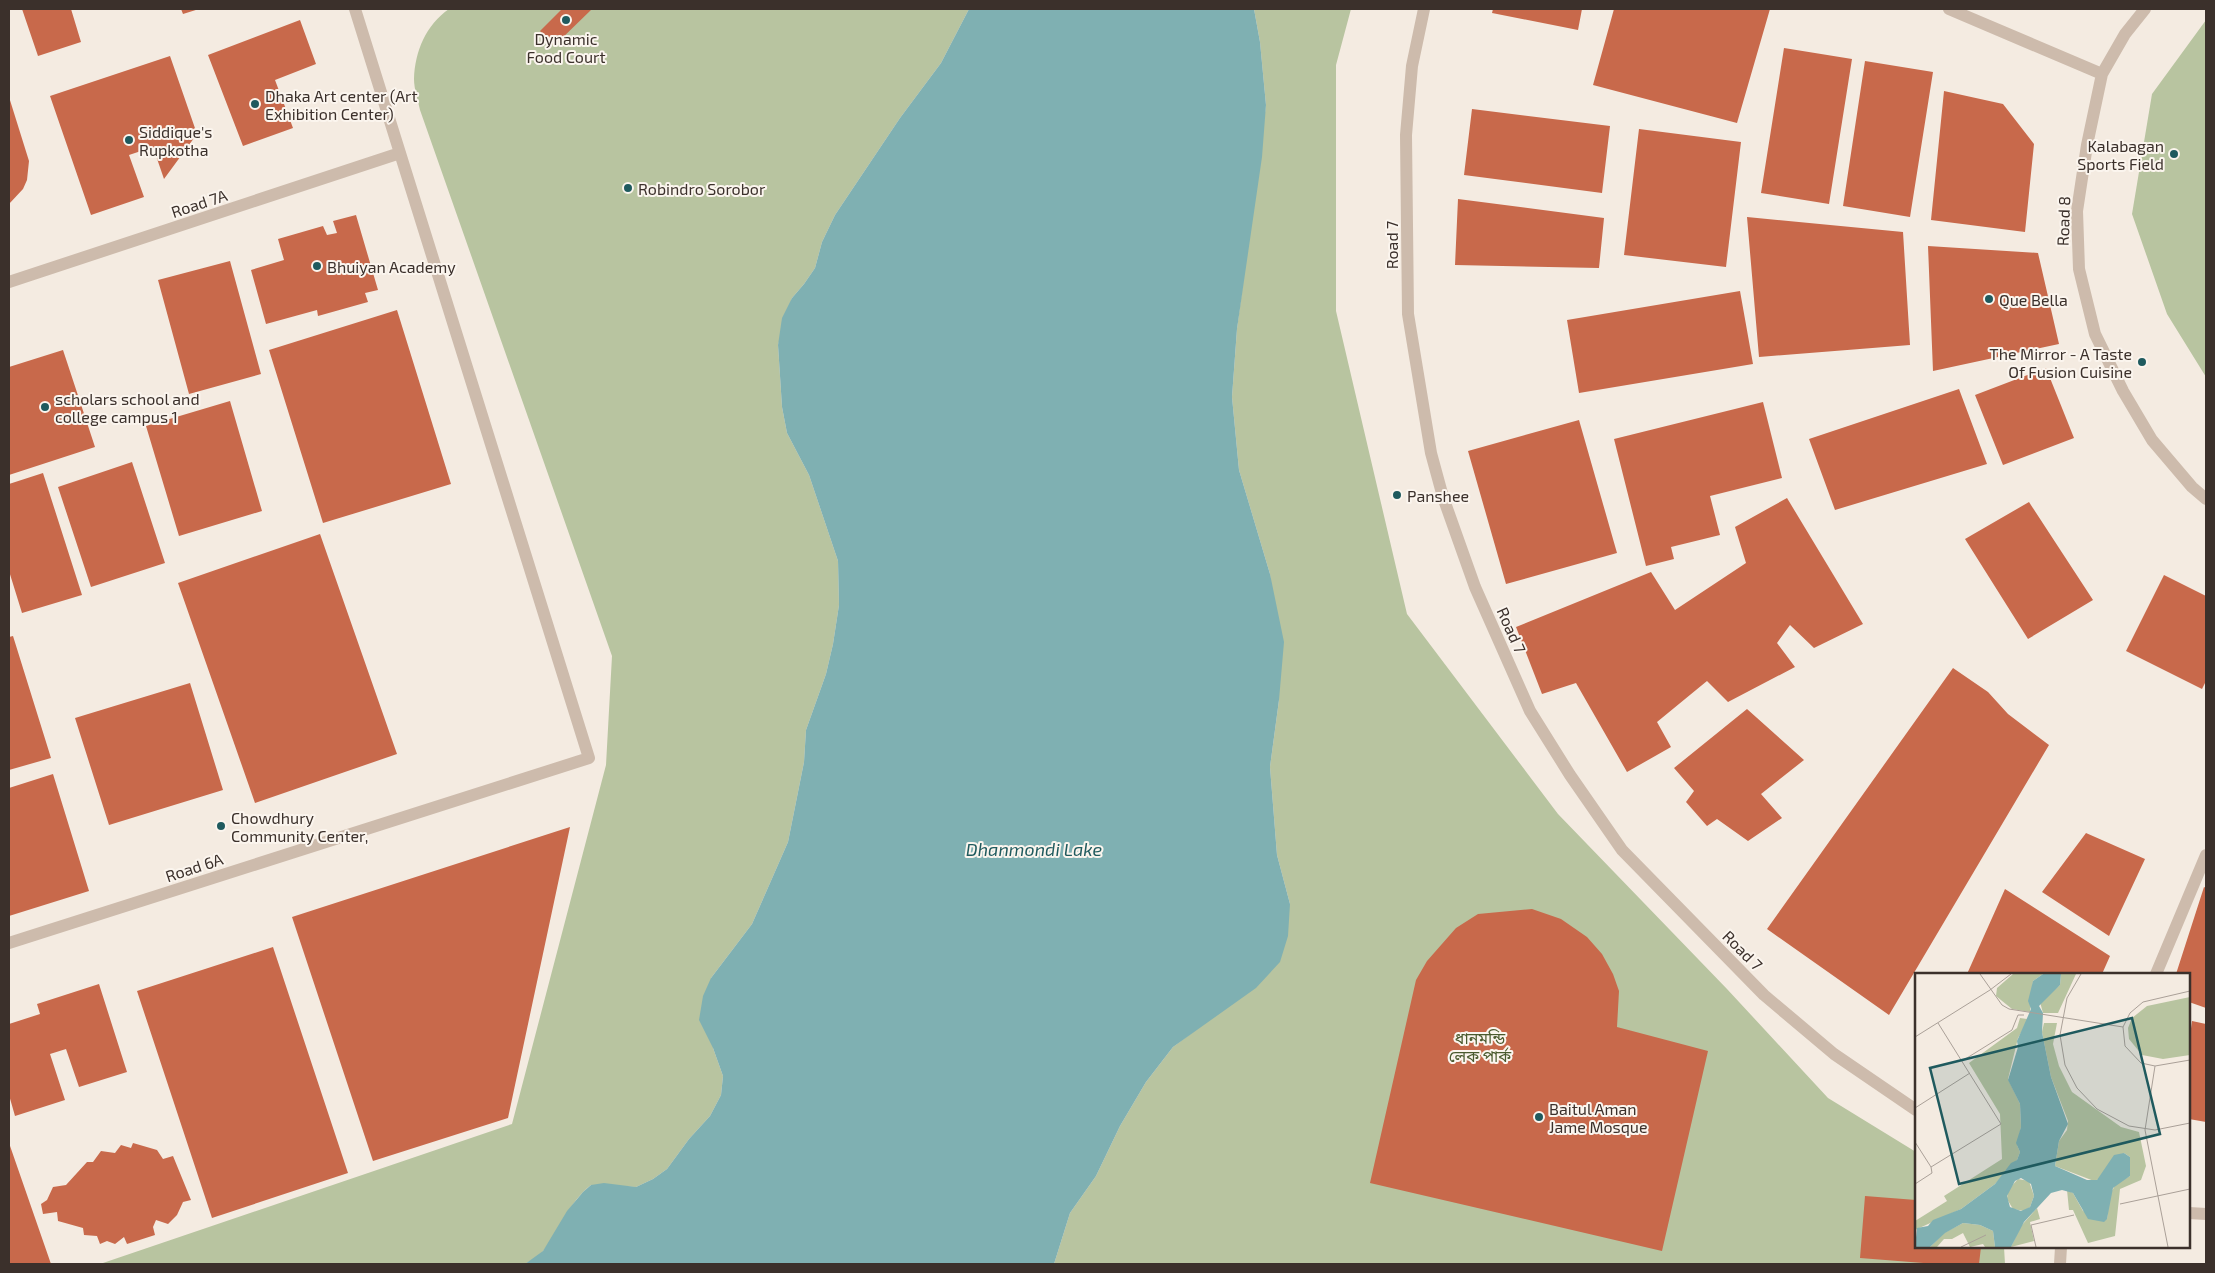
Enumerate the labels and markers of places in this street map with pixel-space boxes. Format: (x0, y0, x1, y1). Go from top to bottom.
marker: Dynamic Food Court (560, 14, 572, 26)
place label: Dynamic Food Court (526, 29, 606, 66)
place label: Dhaka Art center (Art Exhibition Center) (265, 86, 418, 123)
marker: Dhaka Art center (Art Exhibition Center) (249, 98, 261, 110)
place label: Siddique's Rupkotha (139, 122, 212, 159)
marker: Siddique's Rupkotha (123, 134, 135, 146)
place label: Kalabagan Sports Field (2077, 136, 2164, 173)
marker: Kalabagan Sports Field (2168, 148, 2180, 160)
place label: Robindro Sorobor (638, 179, 766, 198)
marker: Robindro Sorobor (622, 182, 634, 194)
place label: Bhuiyan Academy (327, 257, 456, 276)
marker: Bhuiyan Academy (311, 260, 323, 272)
place label: Que Bella (1999, 290, 2068, 310)
marker: Que Bella (1983, 293, 1995, 305)
place label: The Mirror - A Taste Of Fusion Cuisine (1989, 344, 2132, 381)
marker: The Mirror - A Taste Of Fusion Cuisine (2136, 356, 2148, 368)
place label: scholars school and college campus 1 (55, 389, 200, 426)
marker: scholars school and college campus 1 (39, 401, 51, 413)
place label: Panshee (1407, 486, 1469, 505)
marker: Panshee (1391, 489, 1403, 501)
place label: Chowdhury Community Center, (231, 808, 368, 845)
marker: Chowdhury Community Center, (215, 820, 227, 832)
place label: Baitul Aman Jame Mosque (1549, 1099, 1647, 1136)
marker: Baitul Aman Jame Mosque (1533, 1111, 1545, 1123)

